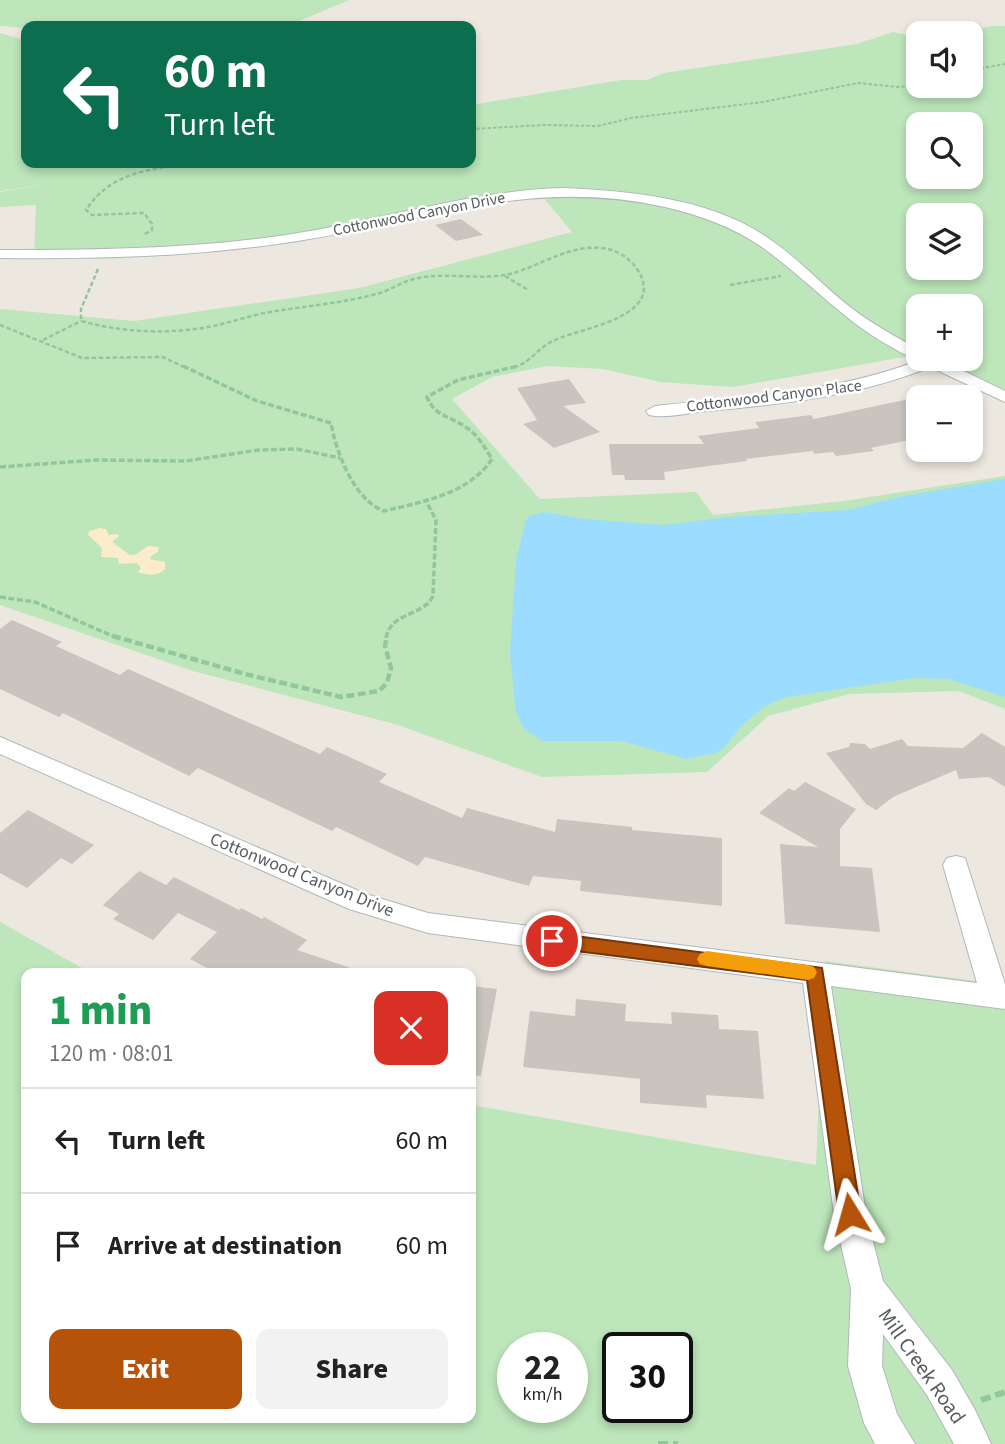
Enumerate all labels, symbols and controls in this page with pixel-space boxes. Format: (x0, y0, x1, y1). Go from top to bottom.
map controls (906, 21, 983, 462)
button: sound (906, 21, 983, 98)
text: 60 m (164, 37, 268, 107)
icon: left (49, 49, 140, 140)
text: Turn left (164, 102, 275, 148)
button: search (906, 112, 983, 189)
street label: Cottonwood Canyon Drive (331, 187, 507, 241)
button: layers (906, 203, 983, 280)
button: + (906, 294, 983, 371)
street label: Cottonwood Canyon Place (685, 374, 863, 418)
button: − (906, 385, 983, 462)
street label: Cottonwood Canyon Drive (206, 827, 398, 923)
pin (522, 911, 582, 971)
icon: arrive (533, 922, 571, 960)
text: 1 min (49, 981, 152, 1041)
button: close (374, 991, 448, 1065)
text: 120 m · 08:01 (49, 1037, 173, 1070)
icon: left (49, 1122, 87, 1160)
text: Turn left (108, 1122, 205, 1159)
text: 60 m (395, 1122, 448, 1159)
position arrow (813, 1177, 887, 1251)
icon: arrive (49, 1227, 87, 1265)
text: Arrive at destination (108, 1227, 342, 1264)
text: 60 m (395, 1227, 448, 1264)
street label: Mill Creek Road (871, 1302, 973, 1430)
button: Exit (49, 1329, 242, 1409)
button: Share (256, 1329, 448, 1409)
speed limit sign: 30 (602, 1332, 693, 1423)
text: 22 (524, 1343, 561, 1393)
text: km/h (523, 1382, 562, 1407)

